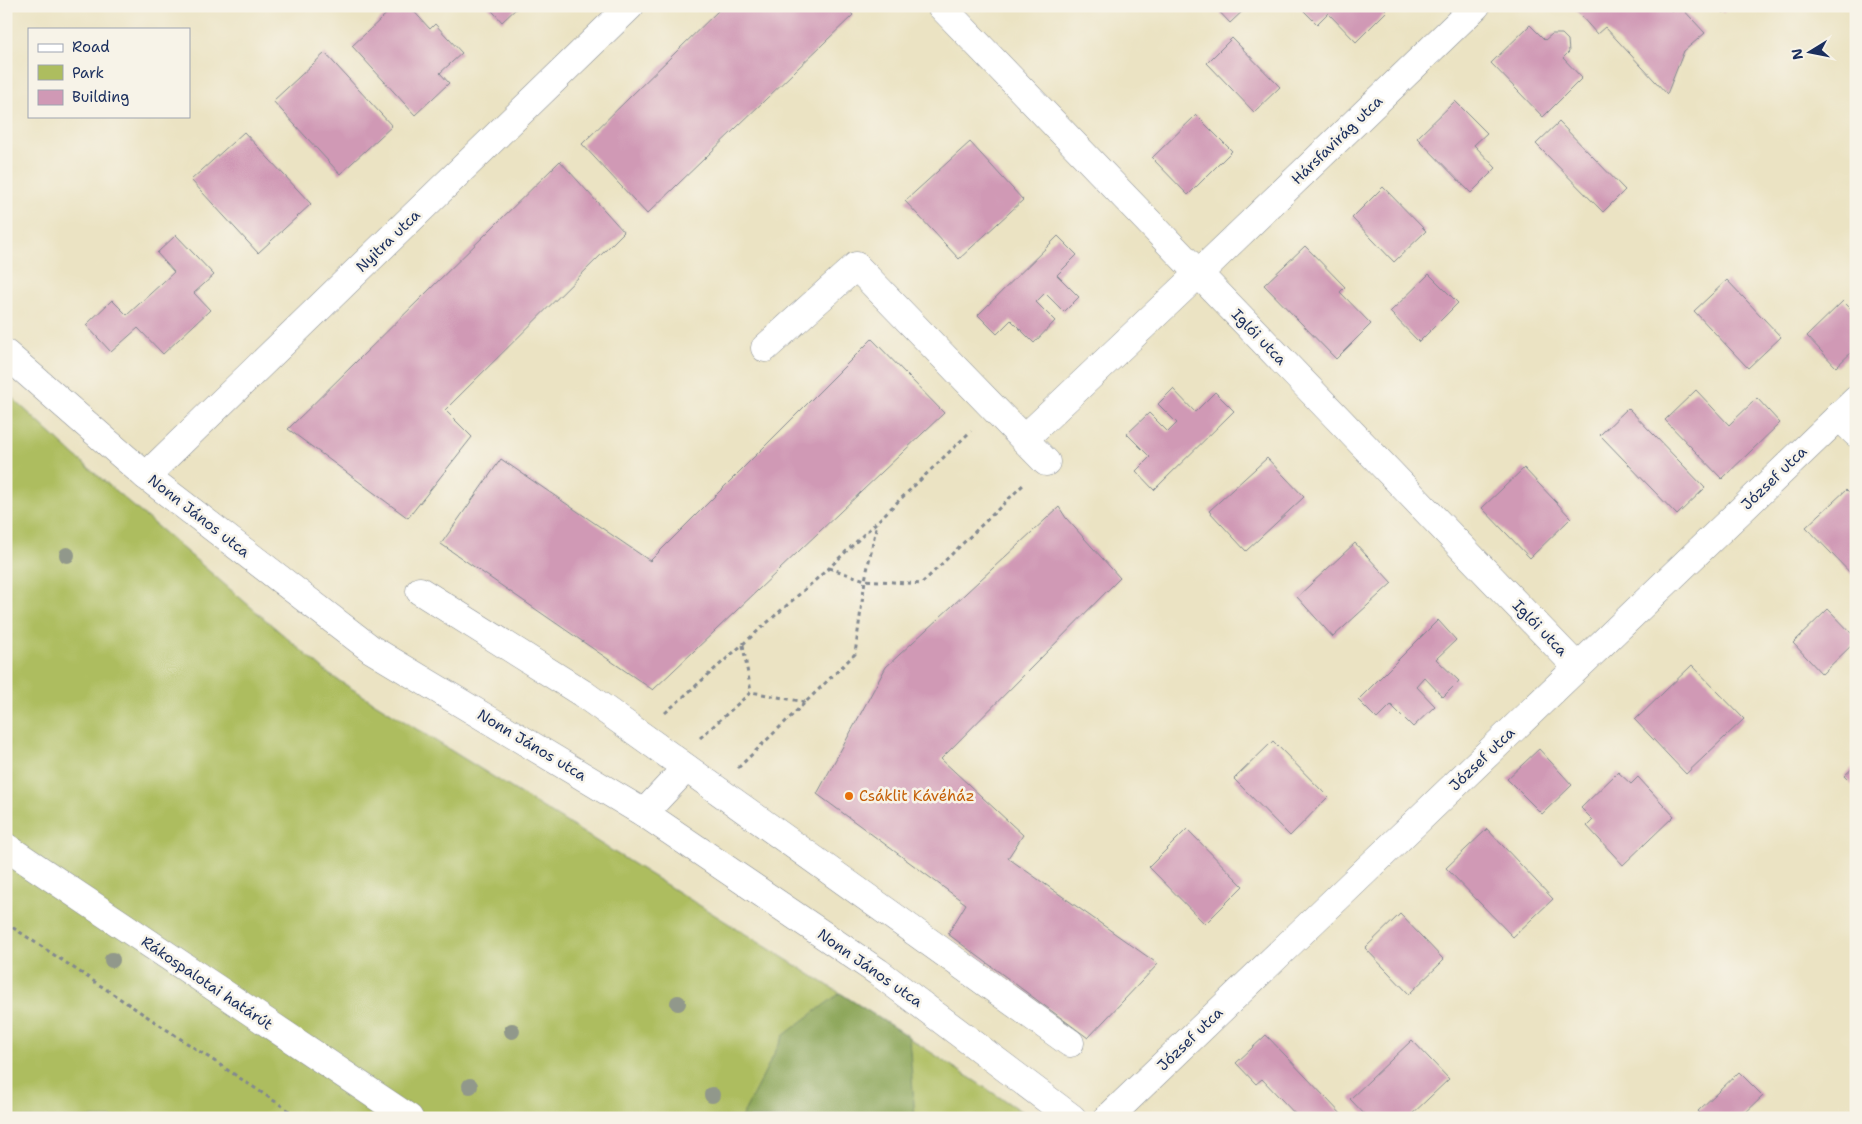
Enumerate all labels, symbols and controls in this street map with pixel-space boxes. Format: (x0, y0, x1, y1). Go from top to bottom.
legend (28, 28, 190, 118)
north arrow (1784, 28, 1834, 78)
text: Road (72, 37, 110, 57)
text: N (1787, 47, 1807, 61)
text: Park (72, 63, 104, 83)
text: Building (72, 87, 129, 107)
street label: Hársfavirág utca (1287, 91, 1388, 189)
street label: Nyitra utca (352, 205, 425, 277)
street label: Iglói utca (1227, 305, 1291, 370)
street label: József utca (1737, 441, 1812, 514)
street label: Nonn János utca (144, 470, 254, 562)
street label: Iglói utca (1508, 596, 1572, 661)
street label: Nonn János utca (474, 705, 591, 786)
street label: József utca (1445, 722, 1520, 795)
place label: Csáklit Kávéház (859, 786, 975, 806)
marker: Csáklit Kávéház (843, 790, 855, 802)
street label: Nonn János utca (814, 924, 927, 1012)
street label: Rákospalotai határút (137, 931, 277, 1035)
street label: József utca (1153, 1002, 1228, 1075)

